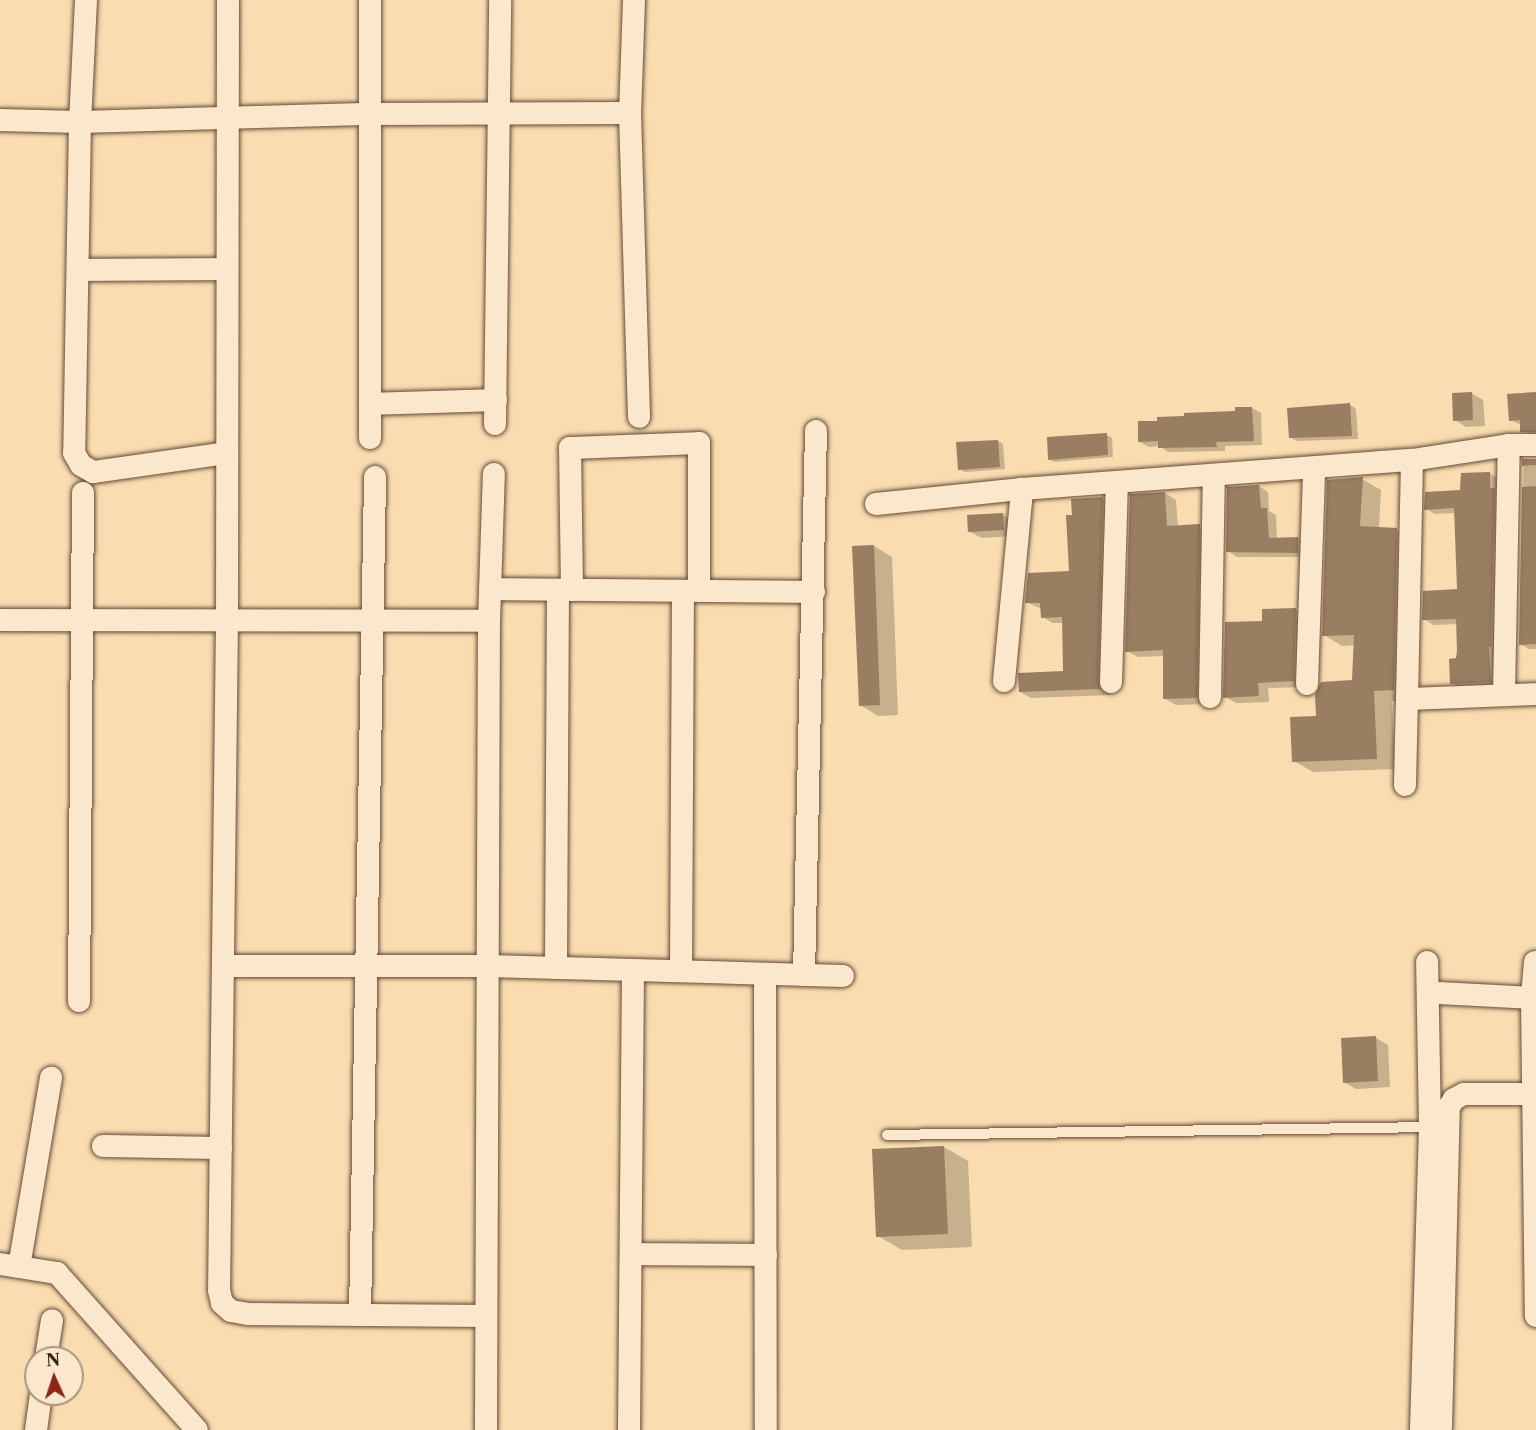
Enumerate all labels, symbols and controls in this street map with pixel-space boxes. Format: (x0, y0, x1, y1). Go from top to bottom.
north arrow (24, 1346, 84, 1406)
text: N (46, 1350, 61, 1370)

